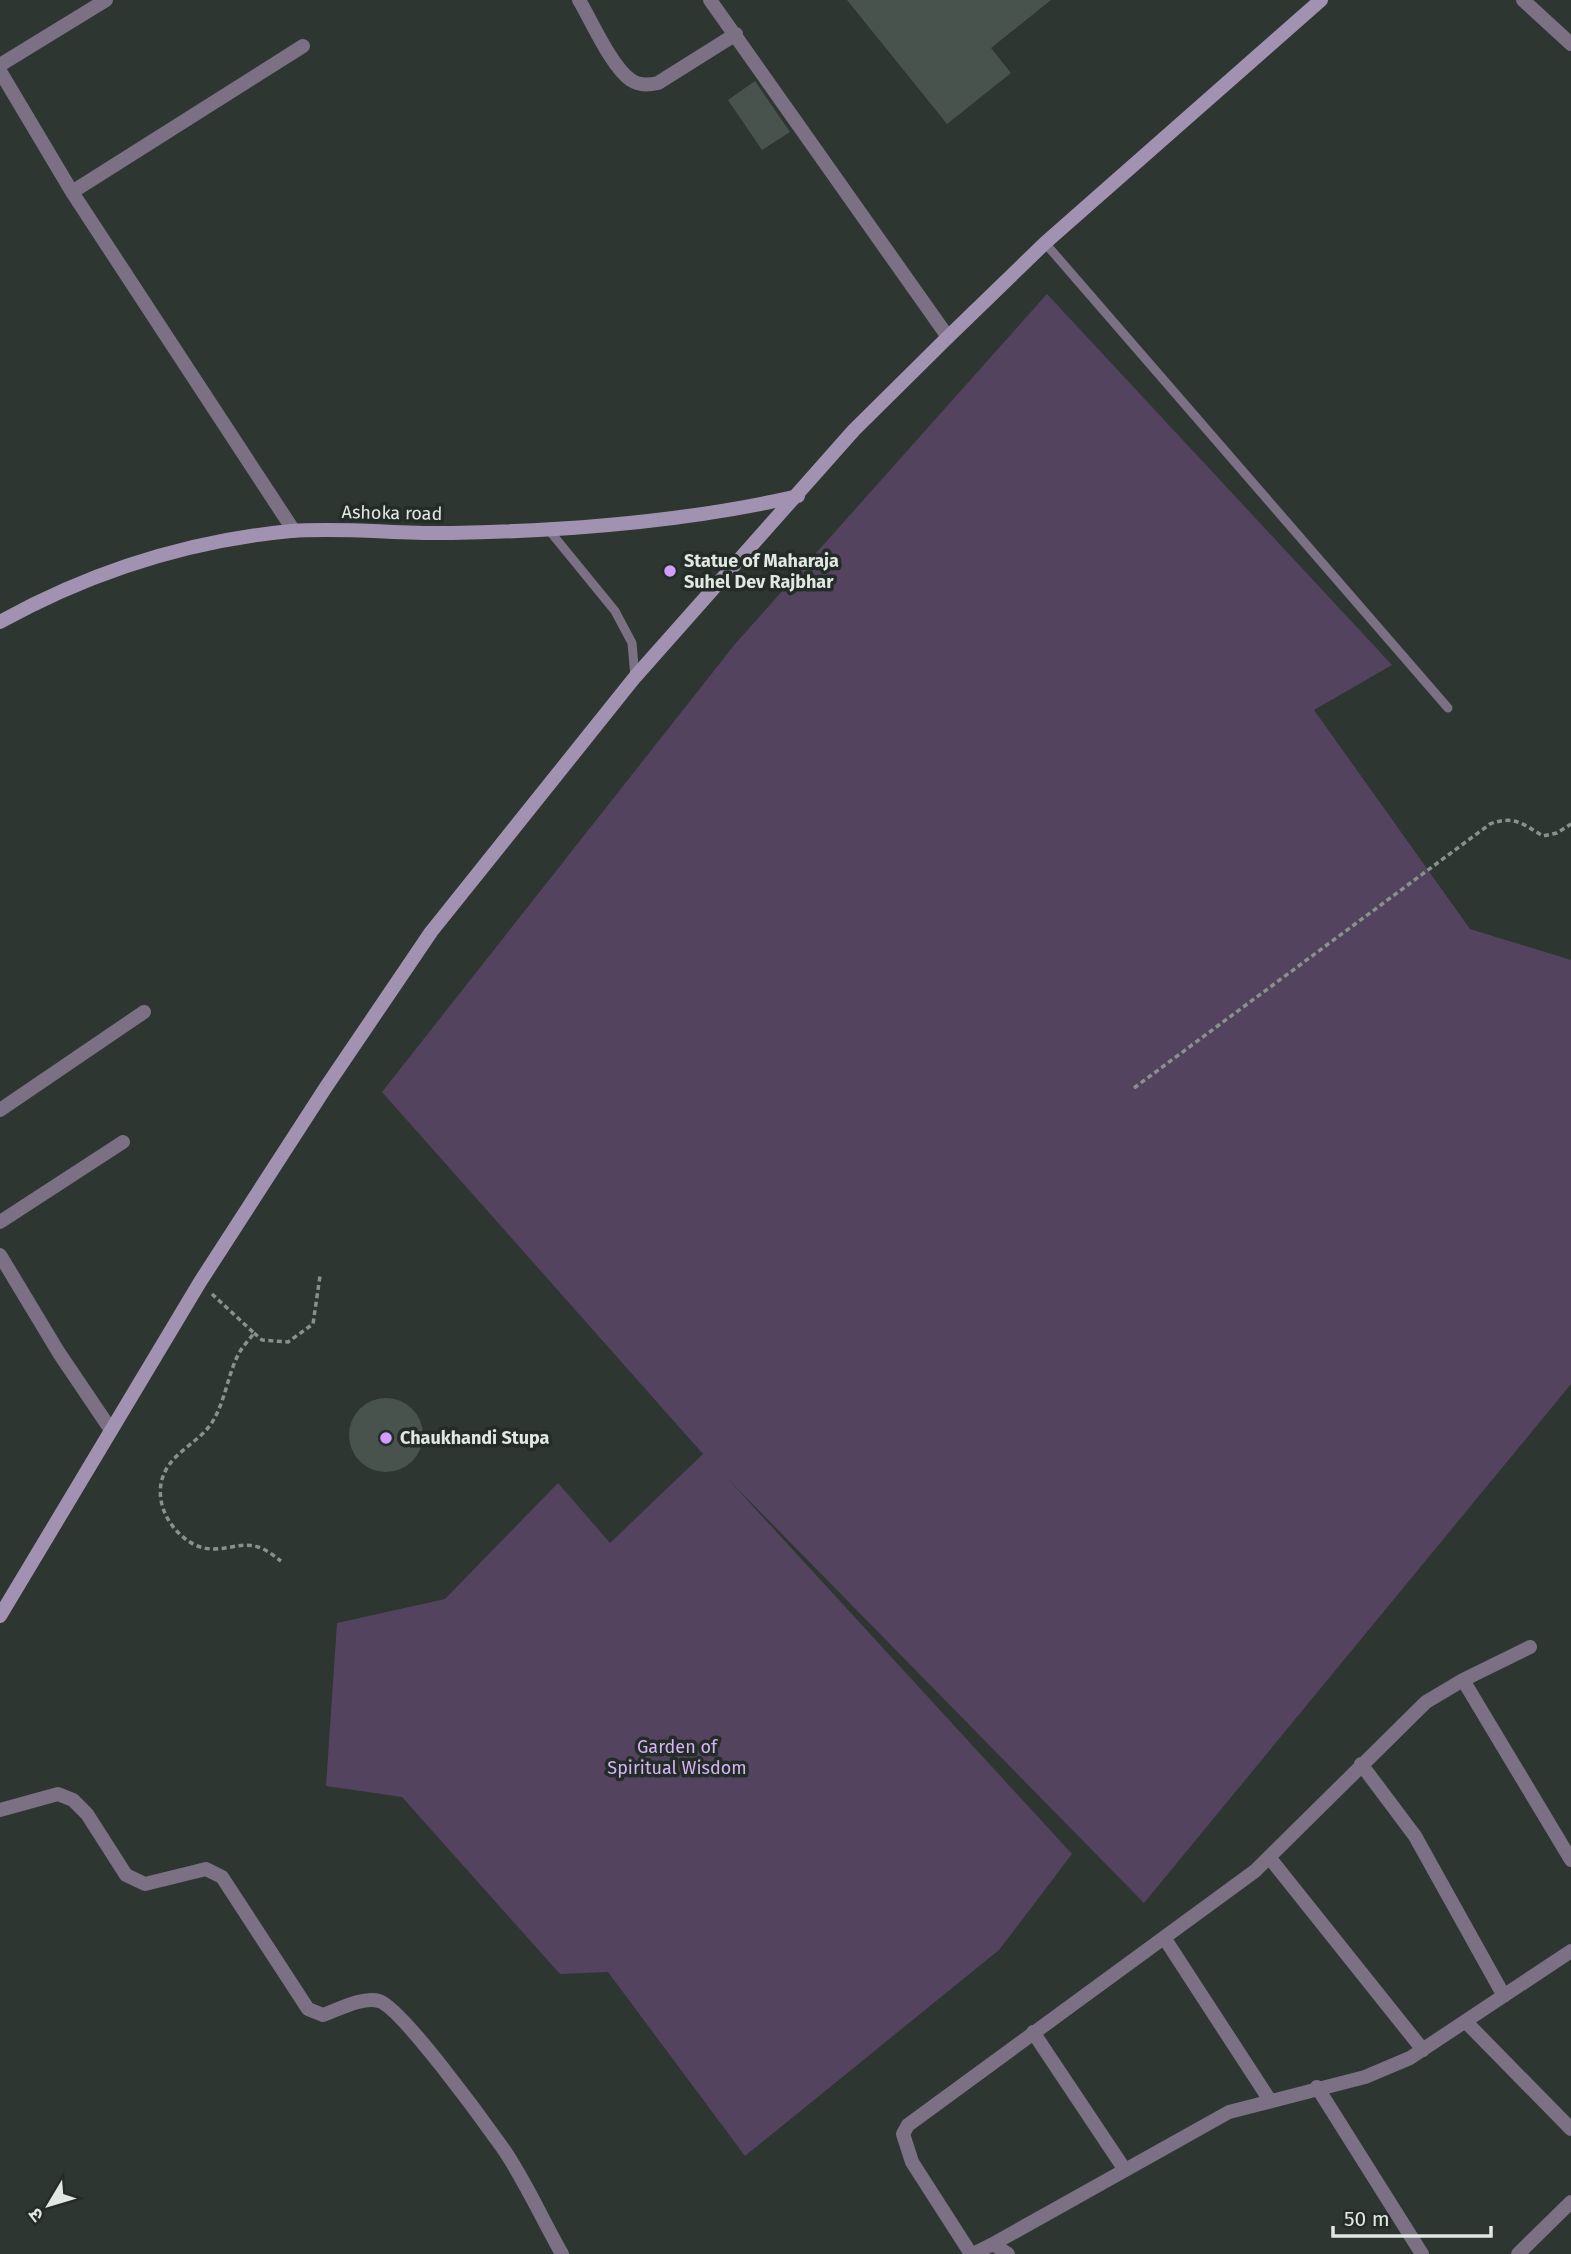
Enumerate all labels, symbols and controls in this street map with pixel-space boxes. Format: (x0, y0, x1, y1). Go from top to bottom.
street label: Ashoka road (342, 501, 442, 525)
place label: Statue of Maharaja Suhel Dev Rajbhar (684, 550, 839, 593)
marker: Statue of Maharaja Suhel Dev Rajbhar (662, 563, 678, 579)
place label: Chaukhandi Stupa (400, 1427, 550, 1449)
marker: Chaukhandi Stupa (378, 1430, 394, 1446)
park label: Garden of Spiritual Wisdom (607, 1736, 747, 1779)
north arrow (14, 2170, 84, 2240)
scale bar (1333, 2194, 1490, 2238)
text: उ (23, 2203, 48, 2227)
text: 50 m (1344, 2206, 1390, 2232)

